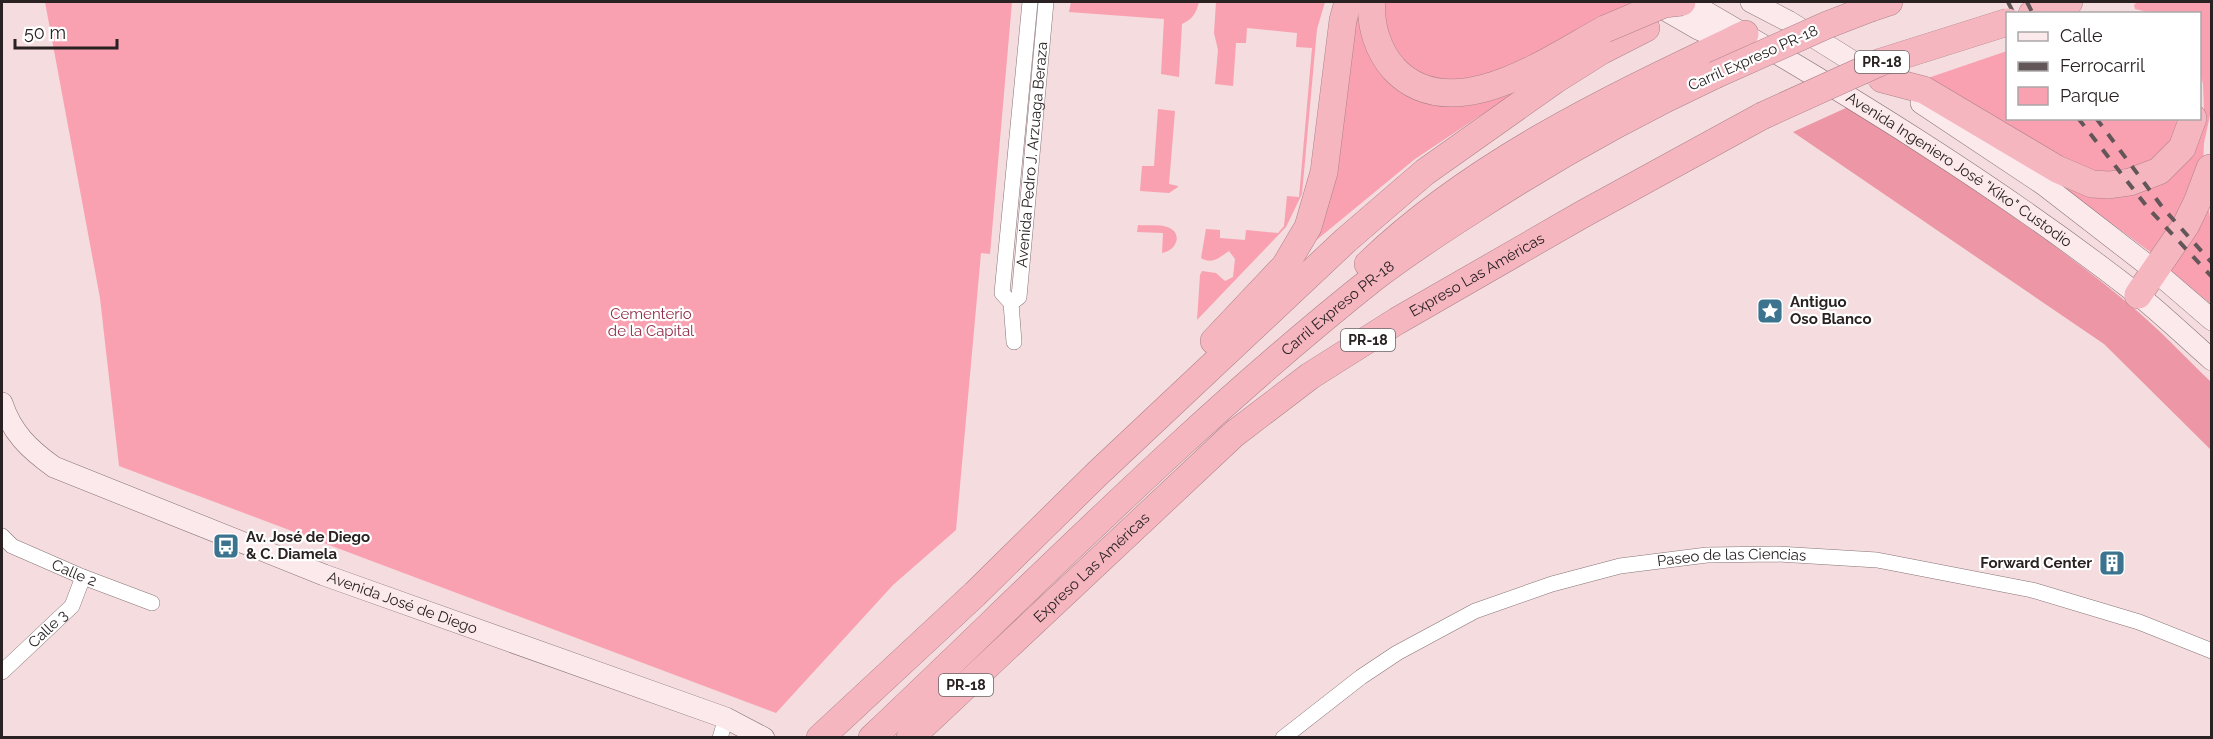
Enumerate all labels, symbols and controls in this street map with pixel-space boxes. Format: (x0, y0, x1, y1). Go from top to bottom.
scale bar (15, 12, 117, 50)
legend (2006, 12, 2201, 120)
street label: Carril Expreso PR-18 (1685, 21, 1821, 95)
text: 50 m (24, 22, 66, 43)
text: Calle (2060, 25, 2103, 46)
street label: Avenida Pedro J. Arzuaga Beraza (1013, 41, 1051, 268)
road number: PR-18 (1855, 51, 1909, 73)
text: Ferrocarril (2060, 55, 2145, 76)
text: Parque (2060, 85, 2120, 106)
street label: Avenida Ingeniero José "Kiko" Custodio (1843, 88, 2076, 251)
street label: Expreso Las Américas (1406, 229, 1547, 321)
street label: Carril Expreso PR-18 (1277, 259, 1399, 359)
place label: Antiguo Oso Blanco (1790, 293, 1872, 328)
place icon: Antiguo Oso Blanco (1755, 296, 1785, 326)
park label: Cementerio de la Capital (608, 305, 695, 340)
road number: PR-18 (1341, 329, 1395, 351)
street label: Expreso Las Américas (1030, 509, 1153, 626)
place label: Av. José de Diego & C. Diamela (246, 528, 370, 563)
bus stop icon: Av. José de Diego & C. Diamela (211, 531, 241, 561)
street label: Paseo de las Ciencias (1656, 545, 1807, 570)
building icon: Forward Center (2097, 548, 2127, 578)
place label: Forward Center (1980, 554, 2092, 572)
street label: Calle 2 (49, 555, 99, 590)
street label: Avenida José de Diego (325, 568, 480, 638)
street label: Calle 3 (24, 606, 71, 652)
road number: PR-18 (939, 674, 993, 696)

